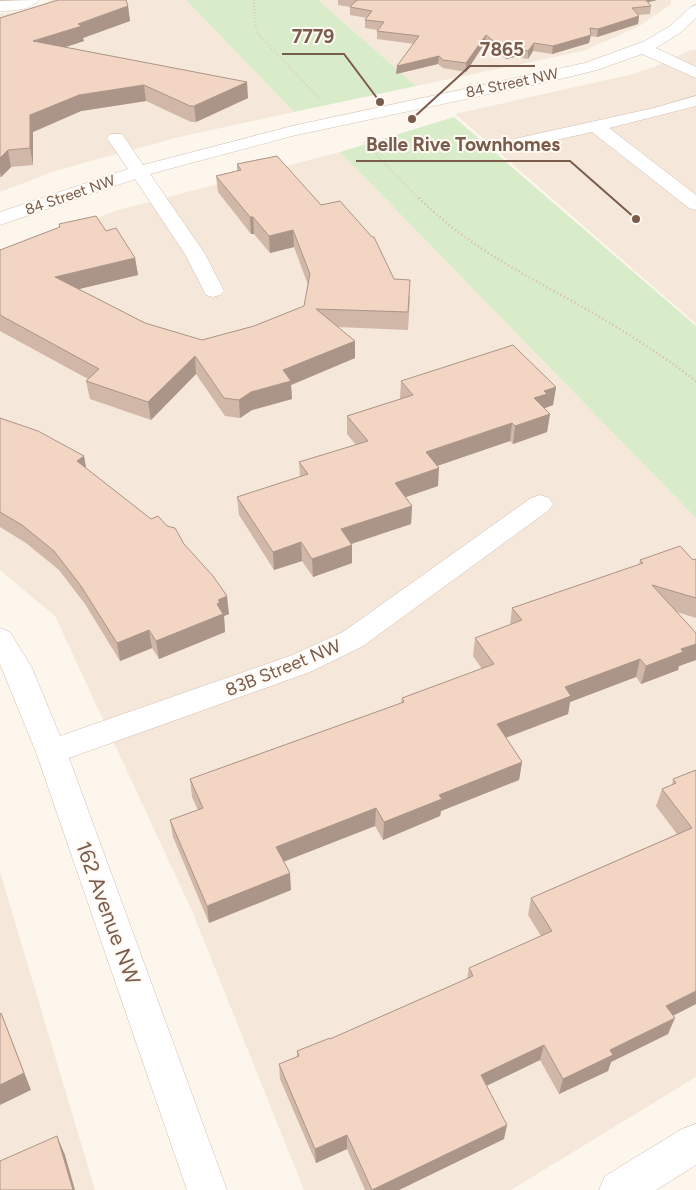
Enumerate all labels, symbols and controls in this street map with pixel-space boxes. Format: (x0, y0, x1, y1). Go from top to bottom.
callout: 7779 (282, 20, 344, 54)
text: 7779 (292, 25, 334, 48)
callout: 7865 (470, 32, 535, 66)
text: 7865 (480, 38, 524, 61)
street label: 84 Street NW (464, 64, 560, 102)
callout: Belle Rive Townhomes (356, 127, 570, 161)
text: Belle Rive Townhomes (366, 133, 560, 156)
street label: 84 Street NW (23, 171, 118, 219)
street label: 83B Street NW (222, 635, 345, 701)
street label: 162 Avenue NW (71, 838, 146, 988)

